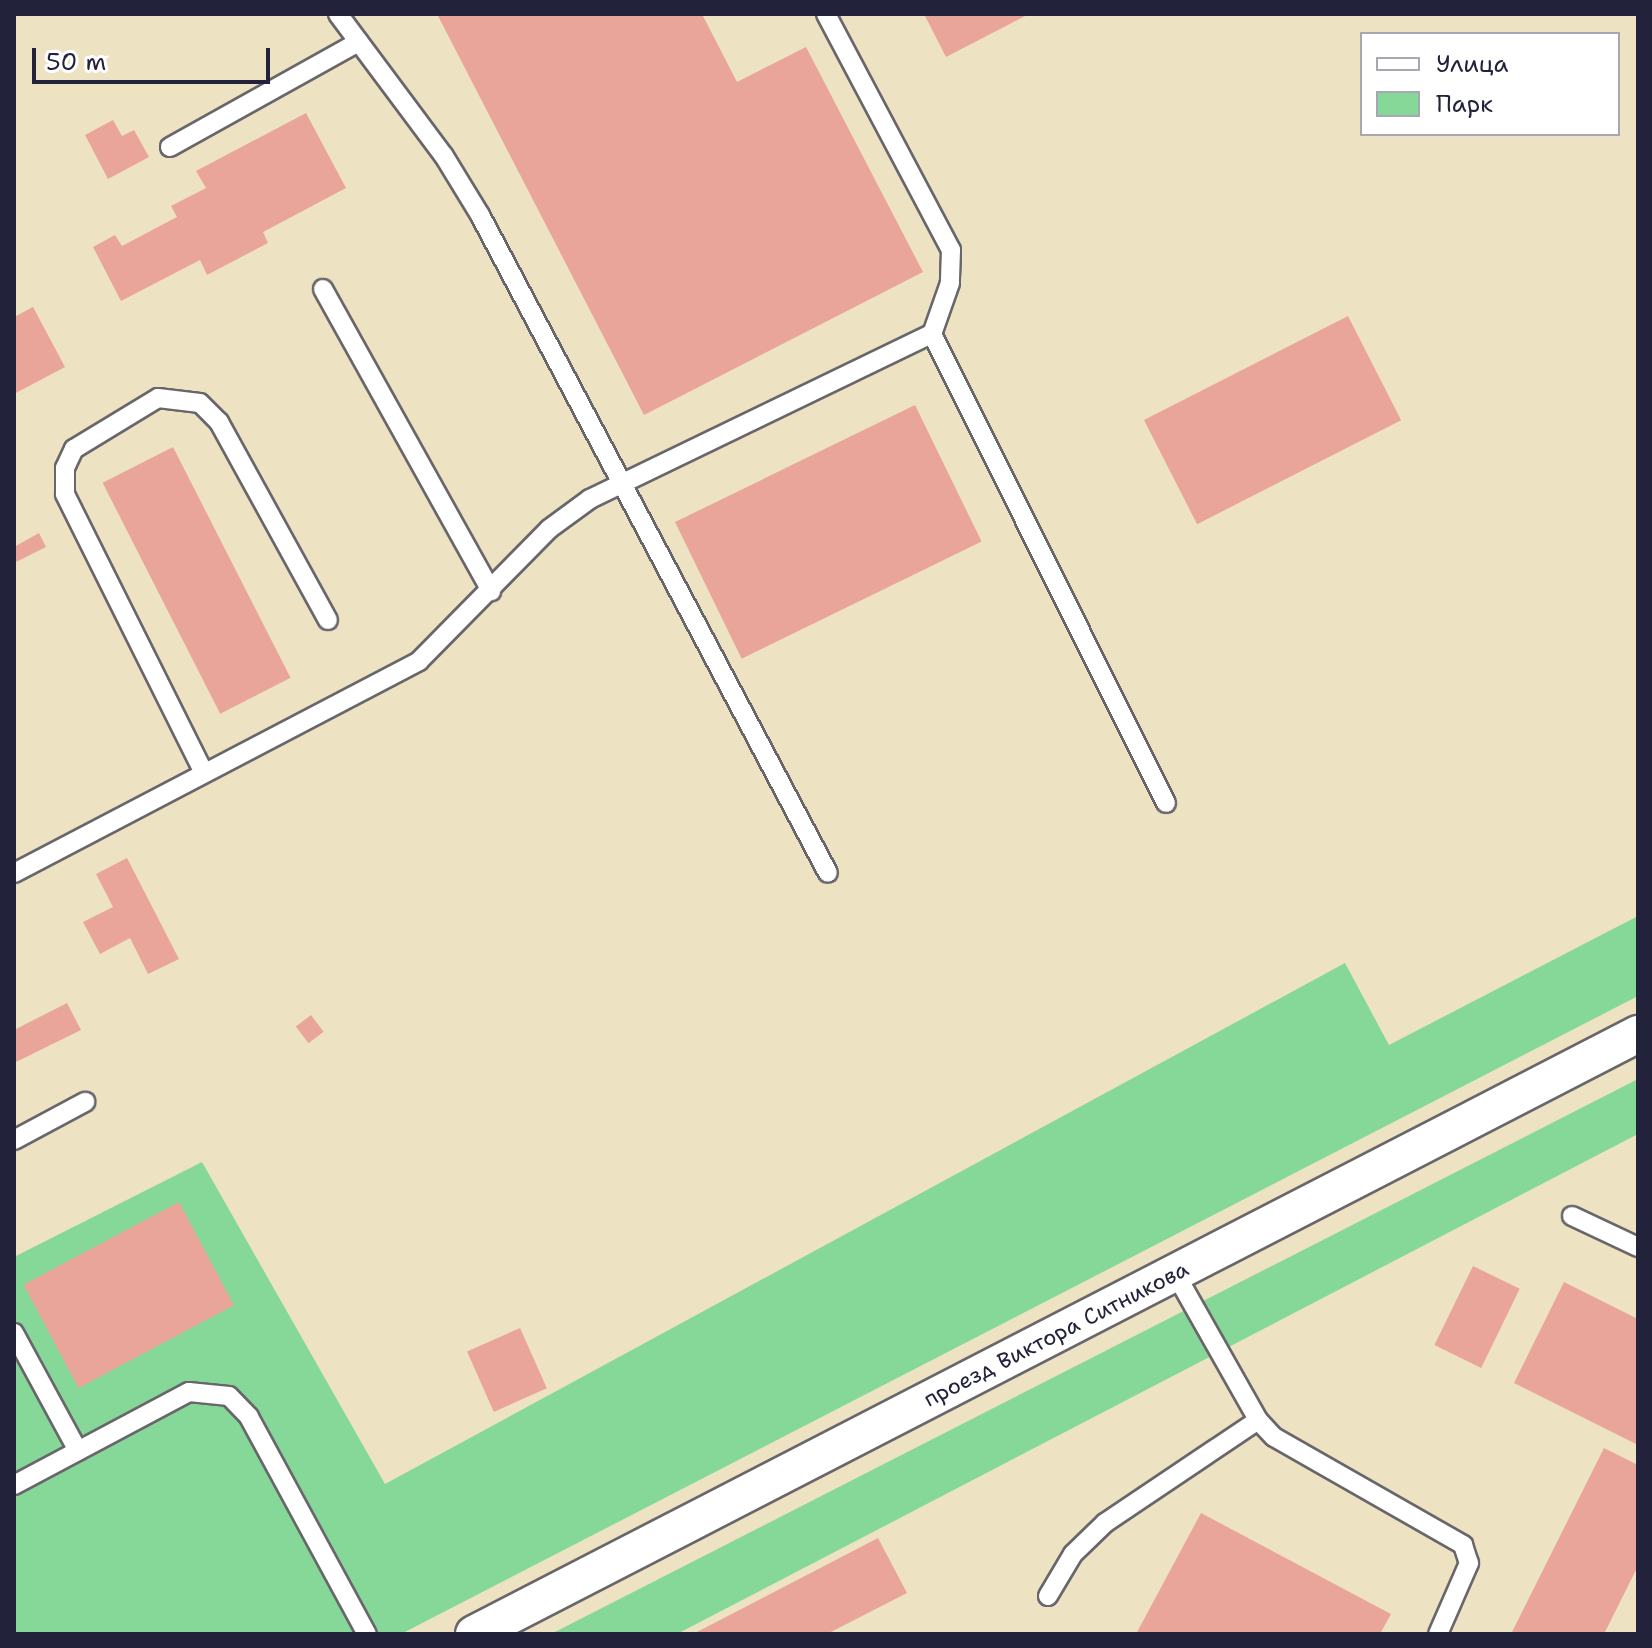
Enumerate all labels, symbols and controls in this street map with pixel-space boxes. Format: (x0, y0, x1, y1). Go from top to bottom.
scale bar (36, 32, 274, 82)
legend (1360, 32, 1620, 136)
text: 50 m (46, 46, 106, 78)
text: Улица (1436, 48, 1509, 80)
text: Парк (1436, 88, 1493, 120)
street label: проезд Виктора Ситникова (919, 1256, 1193, 1412)

